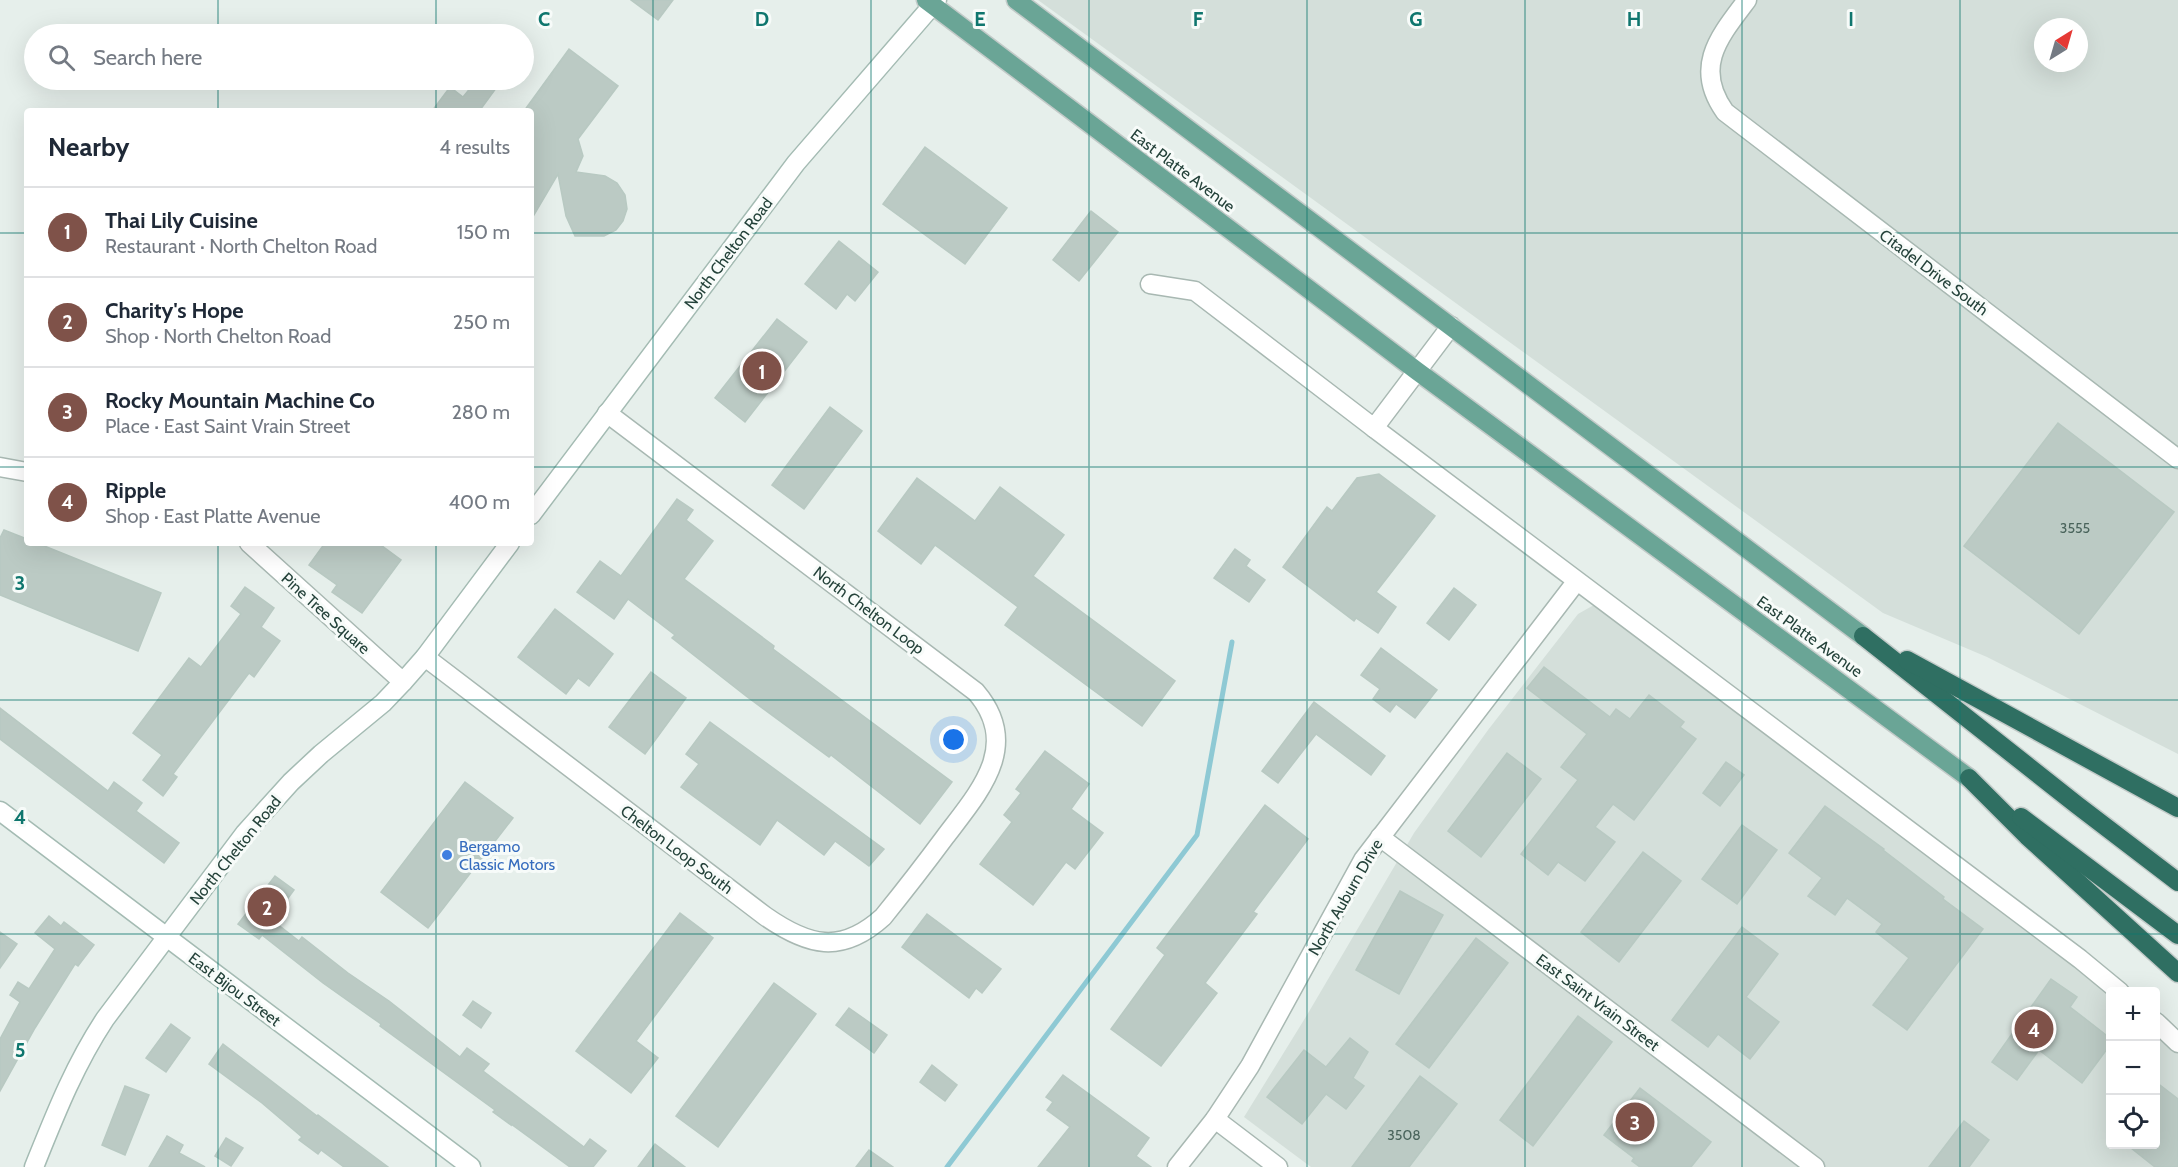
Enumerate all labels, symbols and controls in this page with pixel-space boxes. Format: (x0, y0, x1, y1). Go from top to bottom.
text: C (538, 7, 550, 31)
text: D (755, 7, 769, 31)
text: E (974, 7, 986, 31)
text: F (1193, 7, 1204, 31)
text: G (1409, 7, 1423, 31)
text: H (1627, 7, 1641, 31)
text: I (1848, 7, 1854, 31)
north arrow (2034, 18, 2088, 72)
search box (24, 24, 534, 90)
icon: search (45, 41, 78, 74)
text: Search here (93, 44, 202, 71)
street label: East Platte Avenue (1127, 125, 1239, 216)
text: Nearby (48, 131, 129, 163)
text: 4 results (439, 135, 510, 159)
street label: North Chelton Road (680, 194, 776, 313)
text: Thai Lily Cuisine (105, 207, 258, 234)
text: 1 (64, 220, 71, 244)
text: 150 m (457, 220, 510, 244)
street label: Citadel Drive South (1876, 225, 1992, 320)
text: Restaurant · North Chelton Road (105, 234, 377, 258)
text: Charity's Hope (105, 297, 244, 324)
text: 2 (62, 310, 73, 334)
text: 250 m (453, 310, 510, 334)
text: Shop · North Chelton Road (105, 324, 331, 348)
pin: 1 (742, 348, 782, 394)
text: Rocky Mountain Machine Co (105, 387, 375, 414)
text: 3 (62, 400, 73, 424)
text: 280 m (451, 400, 510, 424)
text: Place · East Saint Vrain Street (105, 414, 350, 438)
text: Ripple (105, 477, 166, 504)
text: 4 (61, 490, 74, 514)
text: 400 m (448, 490, 510, 514)
text: Shop · East Platte Avenue (105, 504, 321, 528)
house number: 3555 (2060, 519, 2090, 537)
street label: North Chelton Loop (809, 562, 928, 658)
street label: Pine Tree Square (278, 569, 374, 658)
text: 3 (15, 571, 25, 595)
street label: East Platte Avenue (1753, 592, 1866, 681)
your location (939, 725, 968, 754)
street label: North Chelton Road (186, 792, 285, 909)
street label: Chelton Loop South (617, 801, 737, 898)
text: 4 (14, 805, 26, 829)
street label: North Auburn Drive (1304, 836, 1387, 959)
place label: Bergamo Classic Motors (459, 837, 555, 874)
marker: Bergamo Classic Motors (440, 848, 454, 862)
pin: 2 (248, 884, 286, 930)
street label: East Bijou Street (185, 949, 285, 1031)
street label: East Saint Vrain Street (1532, 950, 1663, 1055)
map controls (2106, 987, 2160, 1149)
button: + (2106, 987, 2160, 1041)
pin: 4 (2014, 1006, 2054, 1052)
text: 5 (15, 1038, 25, 1062)
button: − (2106, 1041, 2160, 1095)
button: locate (2106, 1095, 2160, 1149)
pin: 3 (1616, 1100, 1654, 1144)
house number: 3508 (1387, 1126, 1421, 1144)

